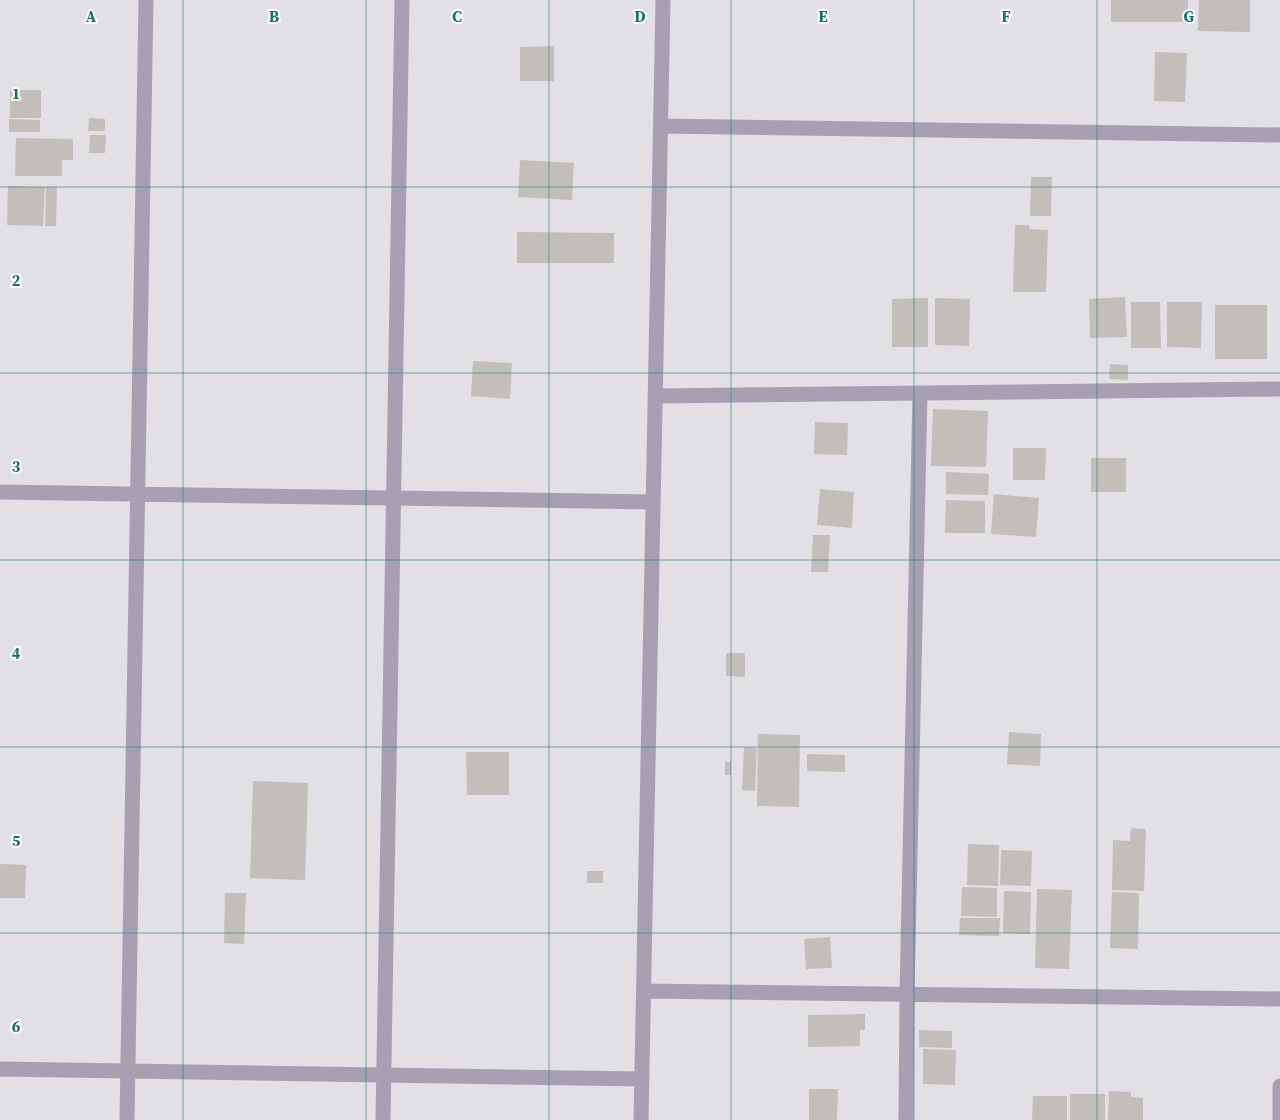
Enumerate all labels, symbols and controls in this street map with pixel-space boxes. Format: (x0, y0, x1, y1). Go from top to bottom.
text: A (86, 5, 97, 27)
text: B (269, 5, 280, 27)
text: C (452, 5, 462, 27)
text: D (634, 5, 646, 27)
text: E (818, 5, 828, 27)
text: F (1001, 5, 1011, 27)
text: G (1184, 5, 1195, 27)
text: 1 (12, 82, 20, 104)
text: 2 (12, 269, 21, 291)
text: 3 (12, 455, 21, 477)
text: 4 (12, 642, 21, 664)
text: 5 (12, 829, 21, 851)
text: 6 (12, 1015, 21, 1037)

